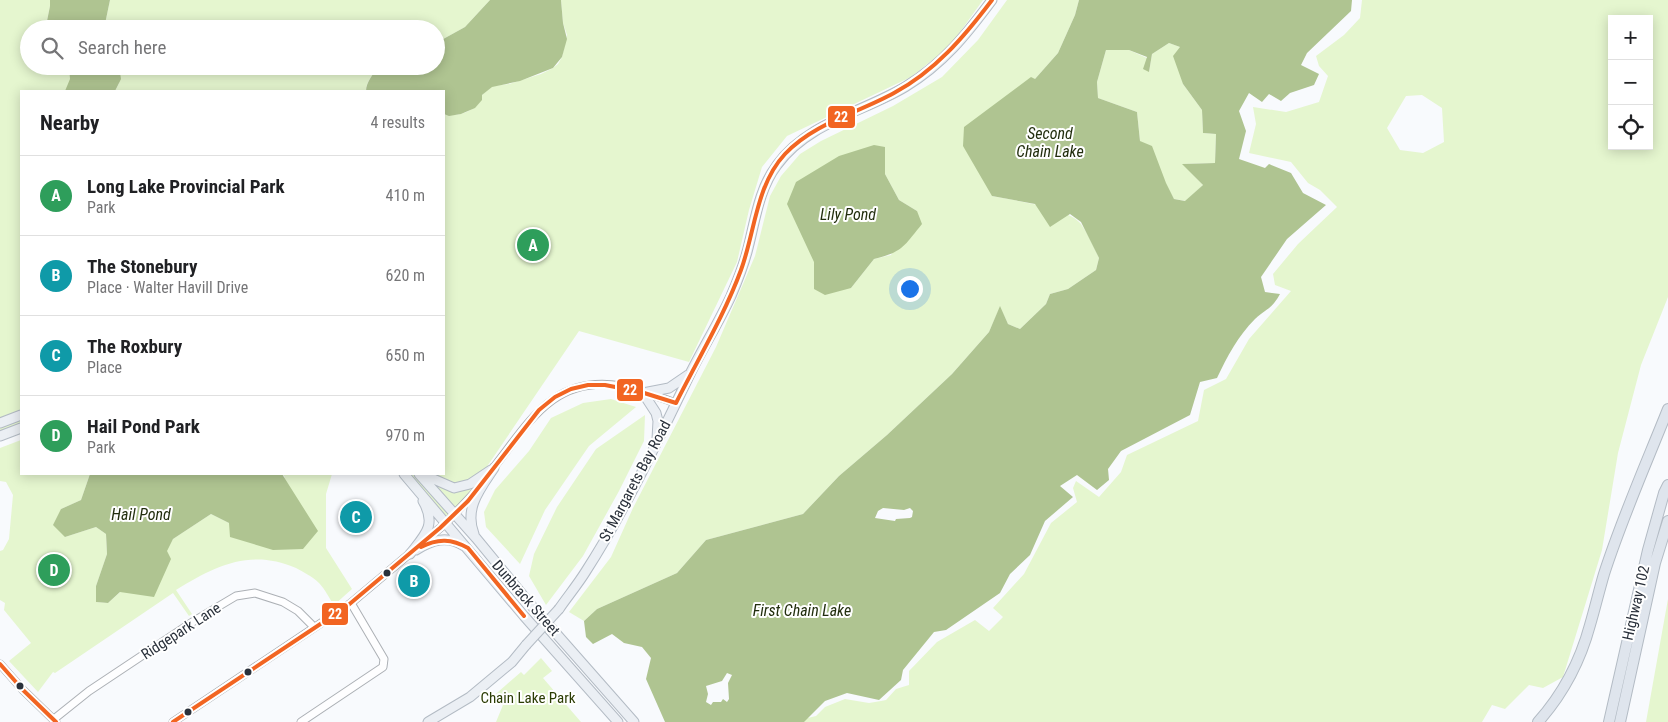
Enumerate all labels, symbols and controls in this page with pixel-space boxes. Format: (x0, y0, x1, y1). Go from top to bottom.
map controls (1608, 15, 1653, 150)
button: + (1608, 15, 1653, 60)
search box (20, 20, 445, 75)
icon: search (38, 34, 66, 62)
text: Search here (78, 36, 166, 59)
button: − (1608, 60, 1653, 105)
line badge: 22 (827, 105, 856, 129)
button: locate (1608, 105, 1653, 150)
text: 22 (834, 109, 848, 125)
text: Nearby (40, 111, 99, 135)
text: 4 results (370, 113, 425, 132)
water label: Second Chain Lake (1016, 124, 1084, 161)
text: Long Lake Provincial Park (87, 175, 285, 198)
text: A (51, 186, 61, 205)
text: 410 m (386, 186, 425, 205)
text: Park (87, 198, 116, 217)
water label: Lily Pond (820, 205, 876, 224)
pin: A (517, 226, 549, 264)
text: The Stonebury (87, 255, 198, 278)
text: B (52, 266, 60, 285)
text: 620 m (386, 266, 425, 285)
your location (897, 276, 923, 302)
text: Place · Walter Havill Drive (87, 278, 248, 297)
text: The Roxbury (87, 335, 182, 358)
text: C (51, 346, 61, 365)
text: 650 m (386, 346, 425, 365)
text: Place (87, 358, 122, 377)
line badge: 22 (616, 378, 644, 402)
text: 22 (623, 382, 637, 398)
text: Hail Pond Park (87, 415, 200, 438)
street label: St Margarets Bay Road (595, 417, 675, 545)
text: D (51, 426, 61, 445)
text: 970 m (386, 426, 425, 445)
text: Park (87, 438, 116, 457)
pin: C (340, 498, 372, 536)
water label: Hail Pond (111, 505, 171, 524)
pin: D (38, 551, 70, 589)
street label: Dunbrack Street (488, 557, 564, 639)
pin: B (398, 562, 430, 600)
street label: Highway 102 (1619, 564, 1653, 642)
unlabelled marker (382, 568, 392, 578)
street label: Ridgepark Lane (138, 599, 224, 663)
water label: First Chain Lake (753, 601, 851, 620)
line badge: 22 (321, 602, 349, 626)
text: 22 (328, 606, 342, 622)
unlabelled marker (243, 667, 253, 677)
unlabelled marker (15, 681, 25, 691)
park label: Chain Lake Park (480, 689, 576, 707)
unlabelled marker (183, 707, 193, 717)

